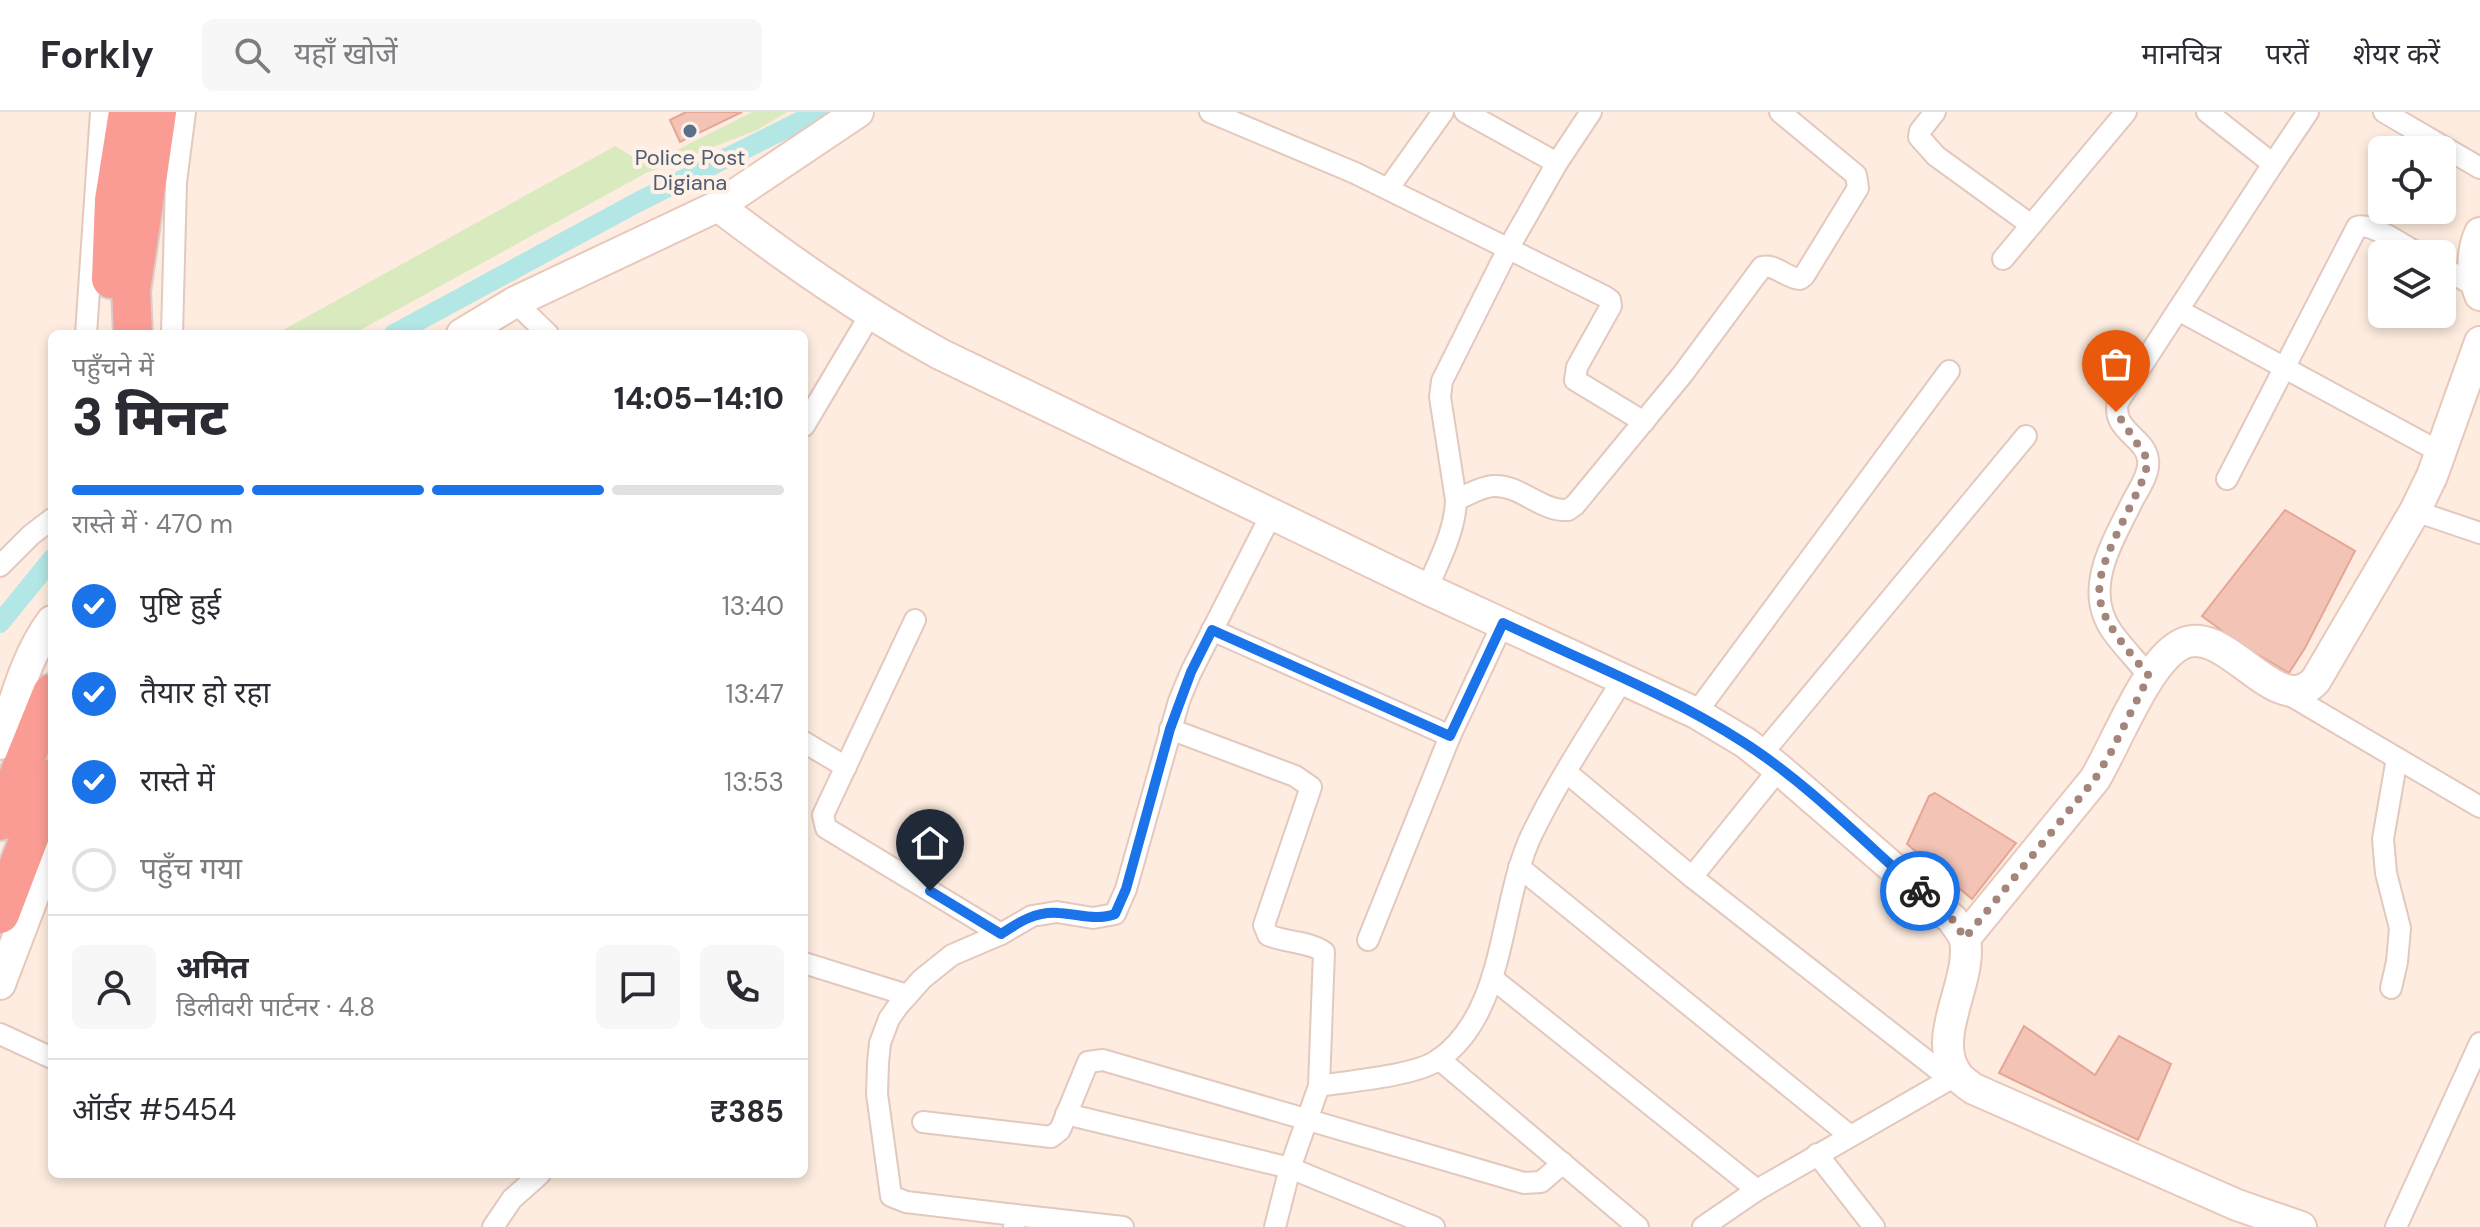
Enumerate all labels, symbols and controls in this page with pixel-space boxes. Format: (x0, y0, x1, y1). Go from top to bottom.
search box (202, 19, 762, 91)
text: Forkly (40, 30, 154, 80)
icon: search (230, 33, 274, 77)
text: यहाँ खोजें (294, 34, 398, 73)
text: मानचित्र (2142, 36, 2222, 73)
text: परतें (2266, 36, 2309, 73)
text: शेयर करें (2353, 36, 2440, 73)
marker: Police Post Digiana (681, 122, 699, 140)
map controls (2368, 136, 2456, 328)
button: locate (2368, 136, 2456, 224)
place label: Police Post Digiana (635, 143, 745, 197)
button: layers (2368, 240, 2456, 328)
pin (2082, 330, 2150, 412)
icon: bag (2094, 342, 2138, 386)
text: पहुँचने में (72, 350, 154, 384)
text: 14:05–14:10 (614, 379, 784, 418)
text: 3 मिनट (72, 383, 227, 451)
text: रास्ते में · 470 m (72, 507, 233, 541)
icon: check (72, 584, 116, 628)
text: पुष्टि हुई (140, 585, 221, 624)
text: 13:40 (722, 589, 784, 623)
icon: check (72, 672, 116, 716)
text: तैयार हो रहा (140, 673, 270, 712)
text: 13:47 (726, 677, 784, 711)
icon: check (72, 760, 116, 804)
text: रास्ते में (140, 761, 215, 800)
text: 13:53 (724, 765, 784, 799)
pin (896, 809, 964, 891)
icon: home (908, 821, 952, 865)
text: पहुँच गया (140, 849, 242, 888)
courier (1880, 851, 1960, 931)
icon: bike (1898, 869, 1942, 913)
button: person (72, 945, 156, 1029)
button: chat (596, 945, 680, 1029)
button: phone (700, 945, 784, 1029)
text: अमित (176, 948, 249, 987)
text: डिलीवरी पार्टनर · 4.8 (176, 990, 375, 1024)
text: ऑर्डर #5454 (72, 1090, 236, 1129)
text: ₹385 (710, 1092, 784, 1131)

